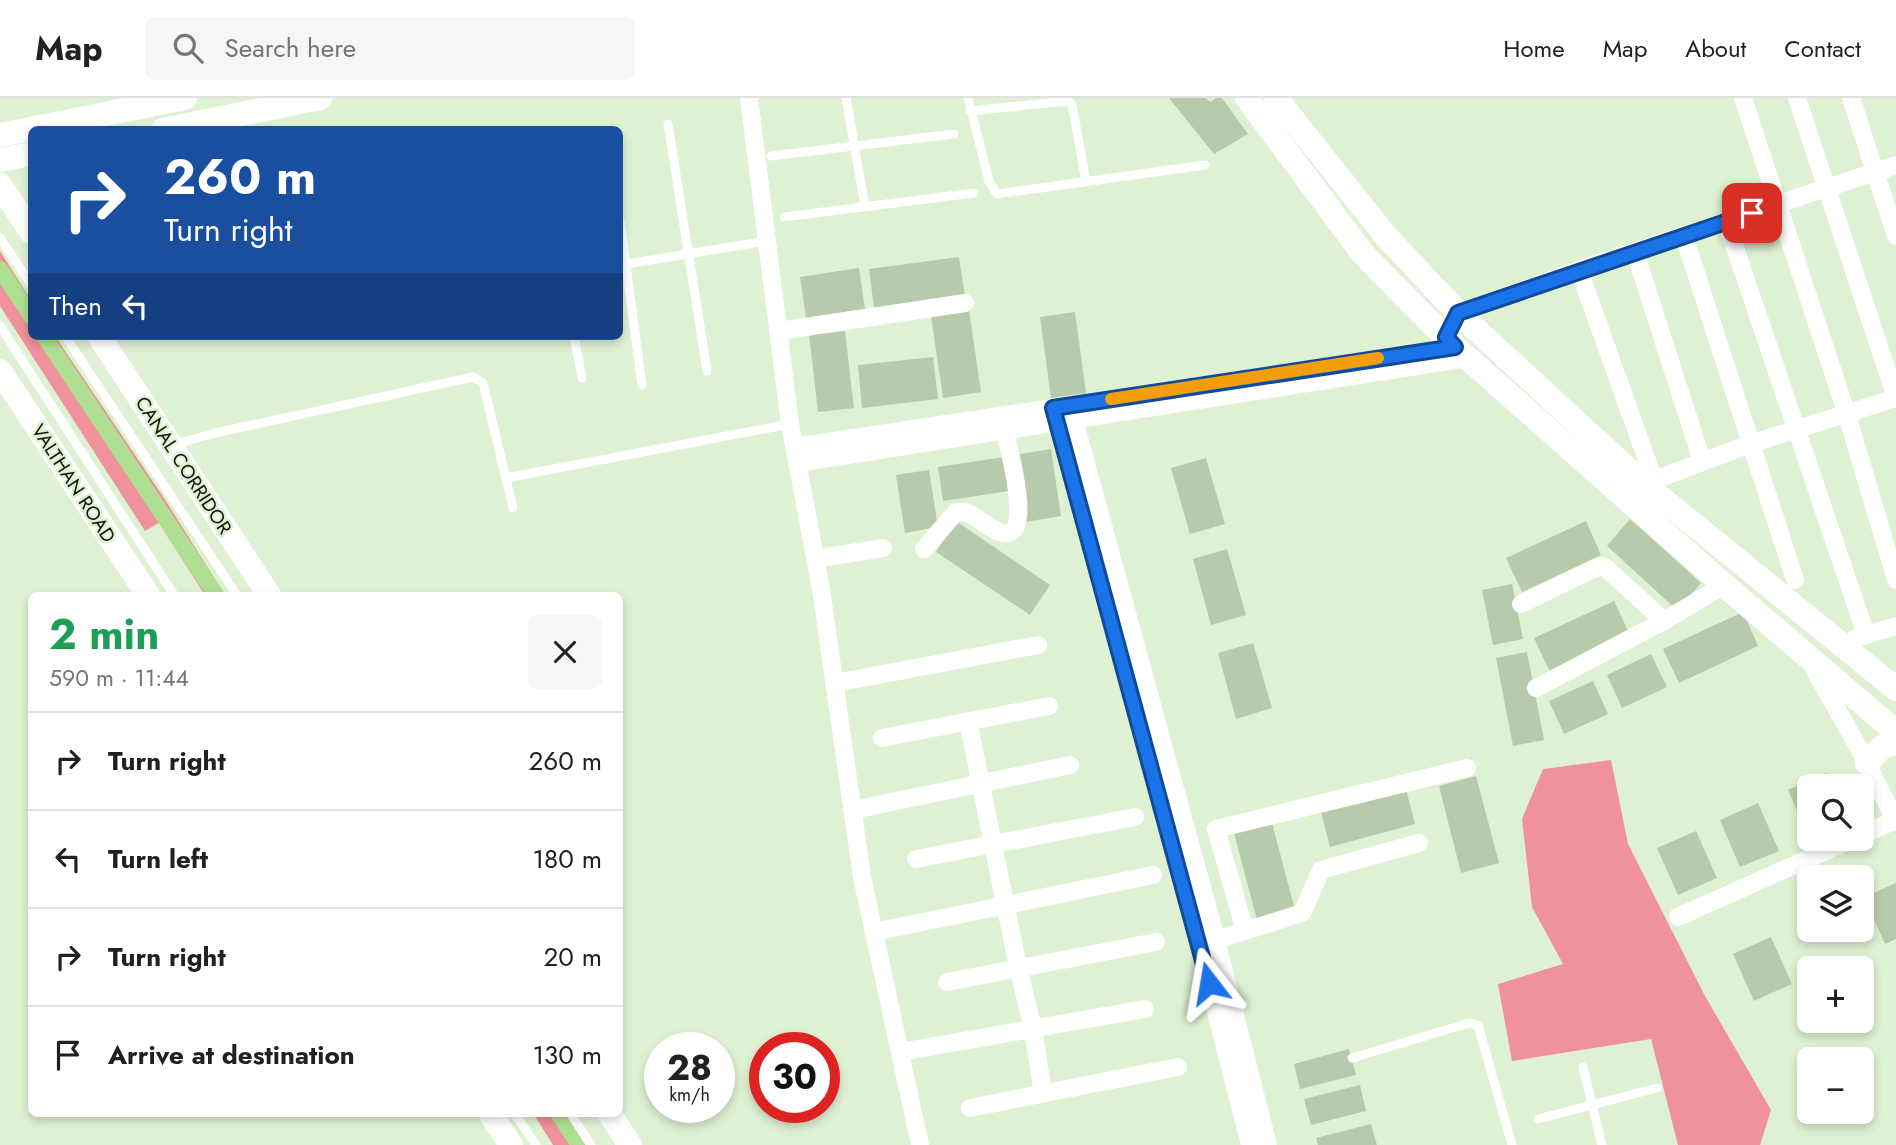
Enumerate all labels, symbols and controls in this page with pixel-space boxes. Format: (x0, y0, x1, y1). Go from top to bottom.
search box (145, 17, 635, 80)
text: Map (35, 25, 103, 72)
icon: search (169, 29, 207, 67)
text: Search here (225, 29, 356, 67)
text: Home (1503, 31, 1565, 66)
text: Map (1603, 31, 1647, 66)
text: About (1685, 31, 1746, 66)
text: Contact (1784, 31, 1861, 66)
text: 260 m (164, 142, 316, 212)
icon: right (49, 154, 140, 245)
pin (1722, 183, 1782, 243)
icon: arrive (1733, 194, 1771, 232)
text: Turn right (164, 207, 293, 253)
text: Then (49, 287, 102, 325)
icon: left (116, 287, 154, 325)
street label: CANAL CORRIDOR (129, 391, 238, 540)
street label: VALTHAN ROAD (25, 419, 122, 548)
text: 2 min (49, 604, 159, 665)
button: close (528, 615, 602, 689)
text: 590 m · 11:44 (49, 661, 189, 695)
icon: right (49, 742, 87, 780)
text: Turn right (108, 742, 226, 780)
text: 260 m (529, 742, 602, 780)
map controls (1797, 774, 1874, 1124)
button: search (1797, 774, 1874, 851)
icon: left (49, 840, 87, 878)
text: Turn left (108, 840, 208, 878)
text: 180 m (532, 840, 602, 878)
button: layers (1797, 865, 1874, 942)
icon: right (49, 938, 87, 976)
text: Turn right (108, 938, 226, 976)
text: 20 m (544, 938, 602, 976)
position arrow (1172, 946, 1246, 1020)
button: + (1797, 956, 1874, 1033)
speed limit sign: 30 (749, 1032, 840, 1123)
icon: arrive (49, 1036, 87, 1074)
text: Arrive at destination (108, 1036, 355, 1074)
text: 130 m (532, 1036, 602, 1074)
text: 28 (667, 1043, 712, 1093)
button: − (1797, 1047, 1874, 1124)
text: km/h (669, 1082, 710, 1108)

